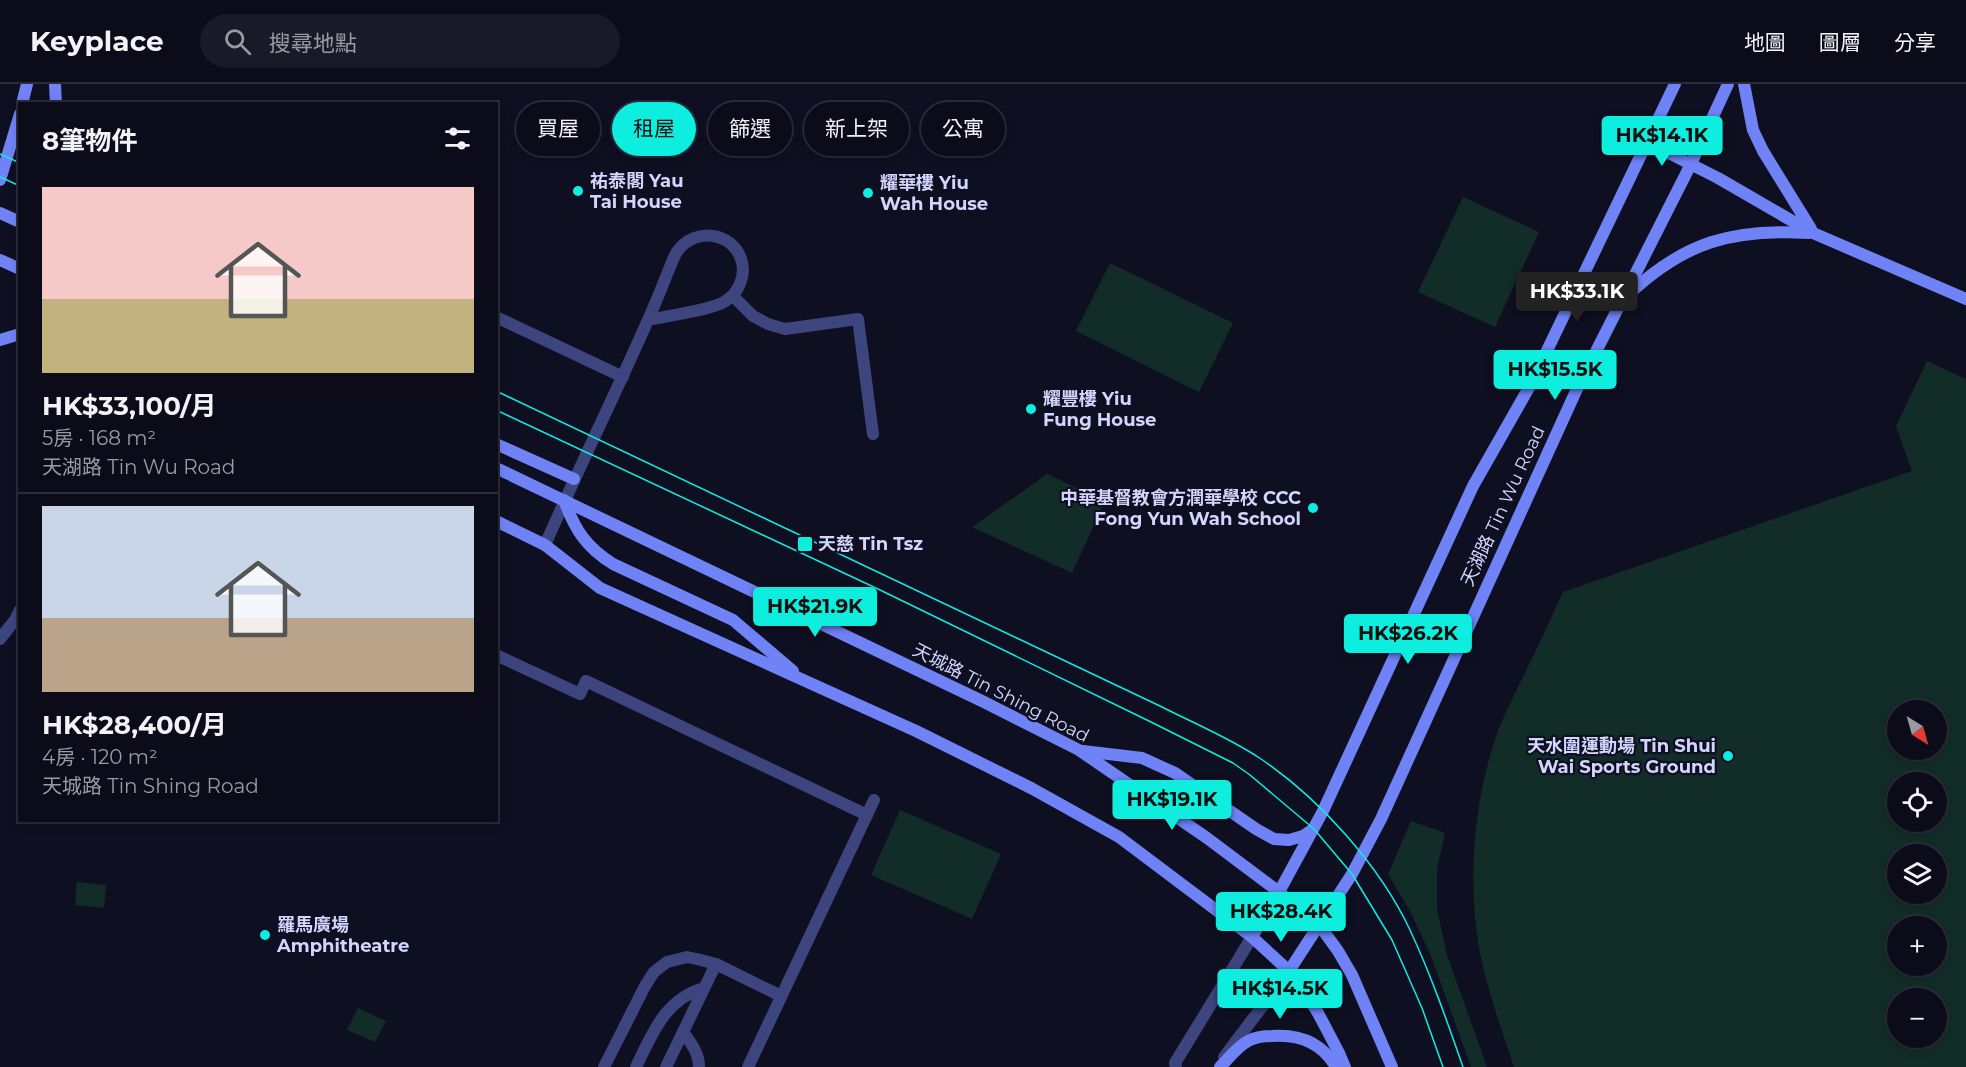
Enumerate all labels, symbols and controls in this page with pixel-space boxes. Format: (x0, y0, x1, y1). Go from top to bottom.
search box (200, 14, 620, 68)
text: Keyplace (30, 24, 164, 58)
icon: search (221, 25, 254, 58)
text: 搜尋地點 (269, 30, 357, 57)
text: 地圖 (1744, 30, 1786, 55)
text: 圖層 (1819, 30, 1861, 55)
text: 分享 (1894, 30, 1936, 55)
chip: 買屋 (516, 102, 600, 156)
chip: 租屋 (612, 102, 696, 156)
chip: 篩選 (708, 102, 792, 156)
chip: 新上架 (804, 102, 909, 156)
chip: 公寓 (921, 102, 1005, 156)
pin: HK$14.1K (1600, 116, 1724, 167)
icon: filters (441, 122, 474, 155)
text: HK$14.1K (1616, 123, 1708, 147)
text: 8筆物件 (42, 125, 137, 157)
place label: 祐泰閣 Yau Tai House (590, 170, 684, 213)
place label: 耀華樓 Yiu Wah House (880, 172, 988, 215)
marker: 祐泰閣 Yau Tai House (571, 184, 585, 198)
marker: 耀華樓 Yiu Wah House (861, 186, 875, 200)
icon: home (204, 226, 312, 334)
pin: HK$33.1K (1515, 272, 1639, 323)
text: HK$33.1K (1530, 279, 1624, 303)
pin: HK$15.5K (1493, 350, 1617, 401)
text: HK$15.5K (1508, 357, 1602, 381)
place label: 耀豐樓 Yiu Fung House (1043, 388, 1156, 431)
text: HK$33,100/月 (42, 390, 217, 422)
marker: 耀豐樓 Yiu Fung House (1024, 402, 1038, 416)
street label: 天湖路 Tin Wu Road (1456, 422, 1550, 590)
text: 5房 · 168 m² (42, 426, 156, 450)
text: 天湖路 Tin Wu Road (42, 455, 235, 479)
place label: 中華基督教會方潤華學校 CCC Fong Yun Wah School (1060, 487, 1301, 530)
marker: 中華基督教會方潤華學校 CCC Fong Yun Wah School (1306, 501, 1320, 515)
place label: 天慈 Tin Tsz (818, 533, 923, 555)
marker: 天慈 Tin Tsz (796, 535, 814, 553)
icon: home (204, 545, 312, 653)
pin: HK$21.9K (753, 587, 877, 638)
text: HK$21.9K (767, 594, 863, 618)
pin: HK$26.2K (1346, 614, 1470, 665)
text: HK$26.2K (1358, 621, 1458, 645)
street label: 天城路 Tin Shing Road (909, 639, 1093, 747)
north arrow (1887, 700, 1947, 760)
map controls (1887, 700, 1947, 1048)
text: HK$28,400/月 (42, 709, 227, 741)
place label: 天水圍運動場 Tin Shui Wai Sports Ground (1527, 735, 1716, 778)
text: 4房 · 120 m² (42, 745, 158, 769)
marker: 天水圍運動場 Tin Shui Wai Sports Ground (1721, 749, 1735, 763)
button: locate (1887, 772, 1947, 832)
text: 天城路 Tin Shing Road (42, 774, 259, 798)
pin: HK$19.1K (1110, 780, 1234, 831)
text: HK$19.1K (1126, 787, 1218, 811)
button: layers (1887, 844, 1947, 904)
pin: HK$28.4K (1219, 892, 1343, 943)
text: HK$28.4K (1230, 899, 1332, 923)
place label: 羅馬廣場 Amphitheatre (276, 914, 409, 957)
button: + (1887, 916, 1947, 976)
marker: 羅馬廣場 Amphitheatre (258, 928, 272, 942)
pin: HK$14.5K (1218, 969, 1342, 1020)
text: HK$14.5K (1231, 976, 1329, 1000)
button: − (1887, 988, 1947, 1048)

